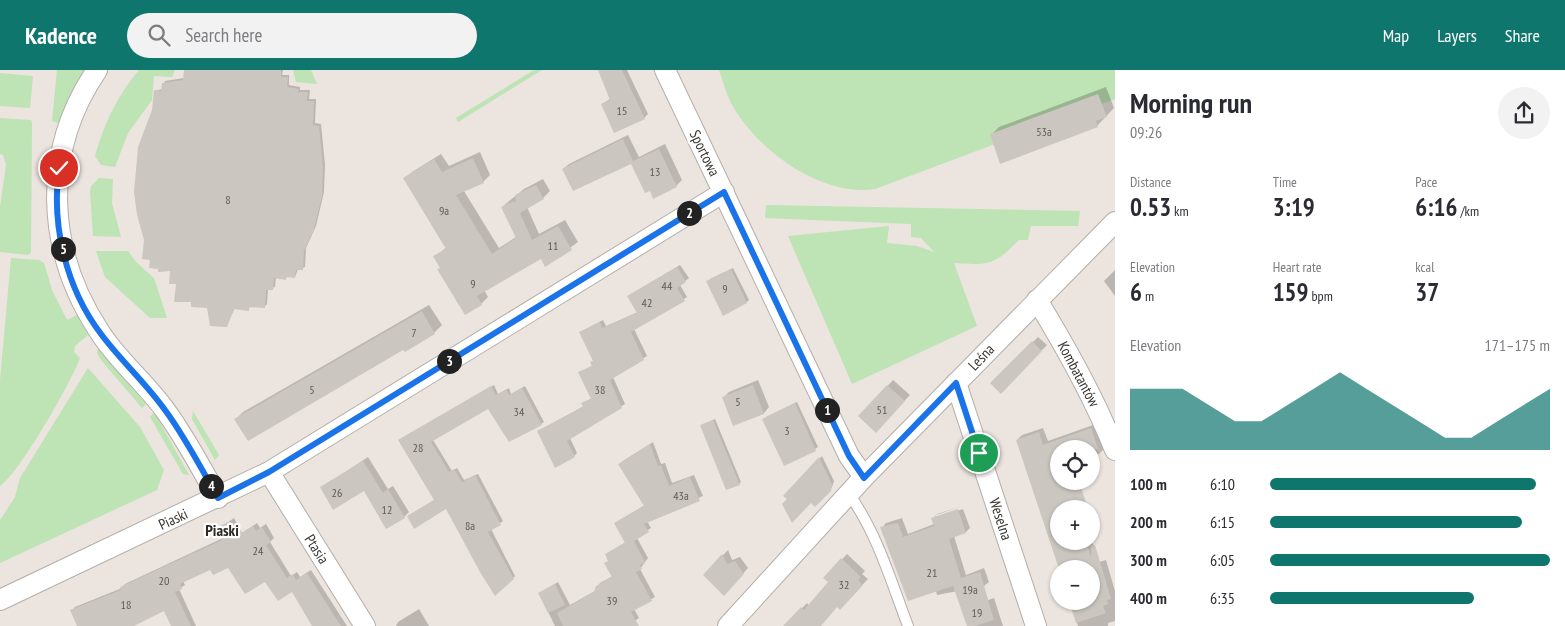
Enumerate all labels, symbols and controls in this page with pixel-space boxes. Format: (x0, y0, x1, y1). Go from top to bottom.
search box (127, 13, 477, 58)
text: Kadence (25, 20, 97, 51)
icon: search (145, 21, 173, 49)
text: Search here (185, 23, 262, 47)
text: Map (1383, 24, 1409, 47)
text: Layers (1437, 24, 1477, 47)
text: Share (1505, 24, 1540, 47)
text: Morning run (1130, 84, 1252, 121)
button: share (1498, 87, 1550, 139)
house number: 15 (617, 103, 627, 118)
text: 09:26 (1130, 122, 1162, 142)
house number: 53a (1036, 124, 1052, 139)
street label: Sportowa (686, 127, 724, 179)
pin (38, 147, 80, 189)
icon: check (45, 154, 73, 182)
house number: 13 (650, 164, 660, 179)
text: Distance (1130, 173, 1171, 191)
text: Time (1273, 173, 1297, 191)
text: Pace (1415, 173, 1437, 191)
text: 0.53 (1130, 191, 1171, 223)
text: 3:19 (1273, 191, 1315, 223)
text: 6:16 (1415, 191, 1457, 223)
house number: 8 (225, 192, 231, 207)
pin: 2 (676, 200, 702, 226)
text: km (1171, 202, 1189, 220)
text: /km (1457, 202, 1479, 220)
house number: 9a (439, 203, 449, 218)
text: 2 (686, 204, 693, 222)
pin: 5 (50, 236, 76, 262)
house number: 11 (548, 238, 558, 253)
text: 5 (60, 240, 67, 258)
text: Elevation (1130, 258, 1175, 276)
text: Heart rate (1273, 258, 1322, 276)
text: kcal (1415, 258, 1434, 276)
house number: 9 (470, 276, 476, 291)
text: 6 (1130, 276, 1142, 308)
text: 159 (1273, 276, 1309, 308)
text: 37 (1415, 276, 1439, 308)
house number: 44 (662, 278, 673, 293)
house number: 9 (722, 281, 728, 296)
text: m (1142, 287, 1154, 305)
text: bpm (1309, 287, 1333, 305)
house number: 42 (642, 295, 652, 310)
house number: 7 (411, 325, 417, 340)
text: Elevation (1130, 335, 1181, 355)
text: 171–175 m (1485, 335, 1550, 355)
street label: Kombatantów (1054, 338, 1104, 410)
street label: Leśna (964, 340, 998, 374)
pin: 3 (436, 348, 462, 374)
text: 3 (446, 352, 453, 370)
house number: 5 (309, 382, 315, 397)
house number: 38 (595, 382, 605, 397)
house number: 5 (735, 394, 741, 409)
pin: 1 (814, 398, 840, 422)
text: 1 (824, 401, 831, 419)
house number: 51 (877, 402, 887, 417)
house number: 34 (514, 404, 525, 419)
house number: 3 (784, 423, 790, 438)
pin (958, 432, 1000, 474)
icon: arrive (965, 439, 993, 467)
house number: 28 (413, 440, 423, 455)
map controls (1050, 440, 1100, 610)
button: locate (1050, 440, 1100, 490)
pin: 4 (198, 474, 224, 498)
text: 100 m (1130, 474, 1167, 494)
text: 6:10 (1210, 474, 1235, 494)
text: 4 (208, 477, 215, 495)
house number: 26 (332, 485, 342, 500)
house number: 43a (673, 488, 689, 503)
street label: Weselna (985, 496, 1017, 542)
button: + (1050, 500, 1100, 550)
house number: 12 (382, 502, 392, 517)
street label: Piaski (155, 504, 191, 534)
text: 200 m (1130, 512, 1167, 532)
text: 6:15 (1210, 512, 1235, 532)
house number: 8a (465, 518, 475, 533)
district label: Piaski (205, 520, 239, 540)
street label: Ptasia (301, 531, 333, 567)
house number: 24 (253, 543, 264, 558)
text: 300 m (1130, 550, 1167, 570)
text: 6:05 (1210, 550, 1235, 570)
button: − (1050, 560, 1100, 610)
house number: 21 (927, 565, 937, 580)
house number: 20 (159, 573, 169, 588)
house number: 32 (839, 577, 849, 592)
house number: 19a (962, 582, 978, 597)
text: 400 m (1130, 588, 1167, 608)
text: 6:35 (1210, 588, 1235, 608)
house number: 39 (607, 593, 617, 608)
house number: 18 (121, 597, 131, 612)
house number: 19 (972, 605, 982, 620)

